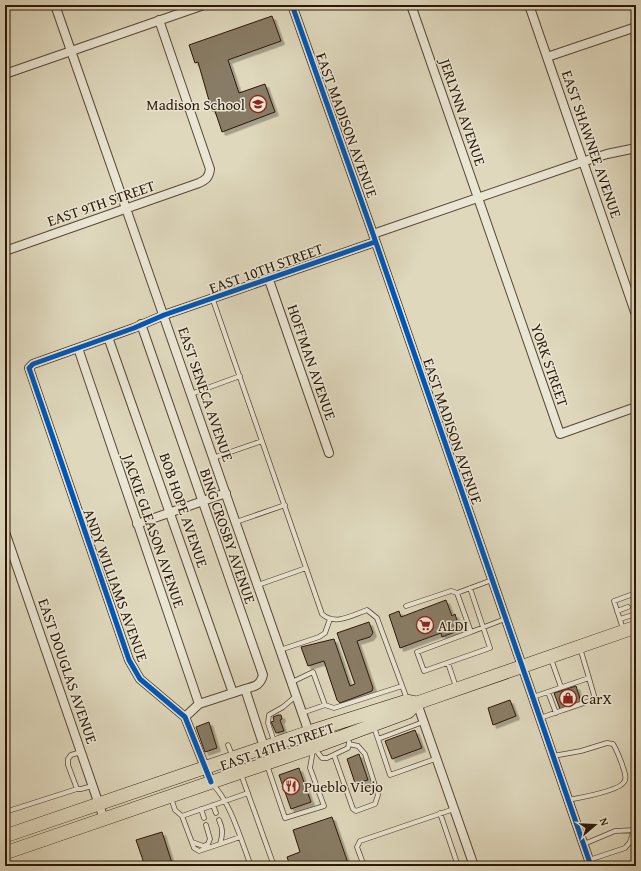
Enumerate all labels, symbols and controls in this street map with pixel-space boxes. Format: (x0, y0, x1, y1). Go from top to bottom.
street label: EAST MADISON AVENUE (311, 50, 383, 201)
street label: JERLYNN AVENUE (434, 54, 491, 169)
street label: EAST SHAWNEE AVENUE (557, 67, 627, 221)
place label: Madison School (146, 94, 245, 115)
school or university icon: Madison School (248, 94, 268, 114)
street label: EAST 9TH STREET (44, 175, 158, 231)
street label: EAST 10TH STREET (206, 237, 326, 298)
street label: HOFFMAN AVENUE (282, 301, 342, 423)
street label: YORK STREET (526, 321, 574, 410)
street label: EAST SENECA AVENUE (173, 324, 239, 464)
street label: EAST MADISON AVENUE (418, 355, 488, 507)
street label: JACKIE GLEASON AVENUE (117, 450, 190, 611)
street label: BOB HOPE AVENUE (155, 450, 214, 571)
street label: BING CROSBY AVENUE (195, 466, 261, 607)
street label: ANDY WILLIAMS AVENUE (79, 506, 154, 665)
street label: EAST DOUGLAS AVENUE (33, 596, 103, 747)
supermarket icon: ALDI (415, 615, 435, 635)
place label: ALDI (438, 615, 468, 636)
shop icon: CarX (558, 688, 578, 708)
place label: CarX (581, 688, 612, 709)
street label: EAST 14TH STREET (217, 716, 338, 775)
restaurant icon: Pueblo Viejo (281, 776, 301, 796)
place label: Pueblo Viejo (304, 776, 383, 797)
north arrow (575, 805, 615, 845)
text: N (596, 816, 613, 828)

